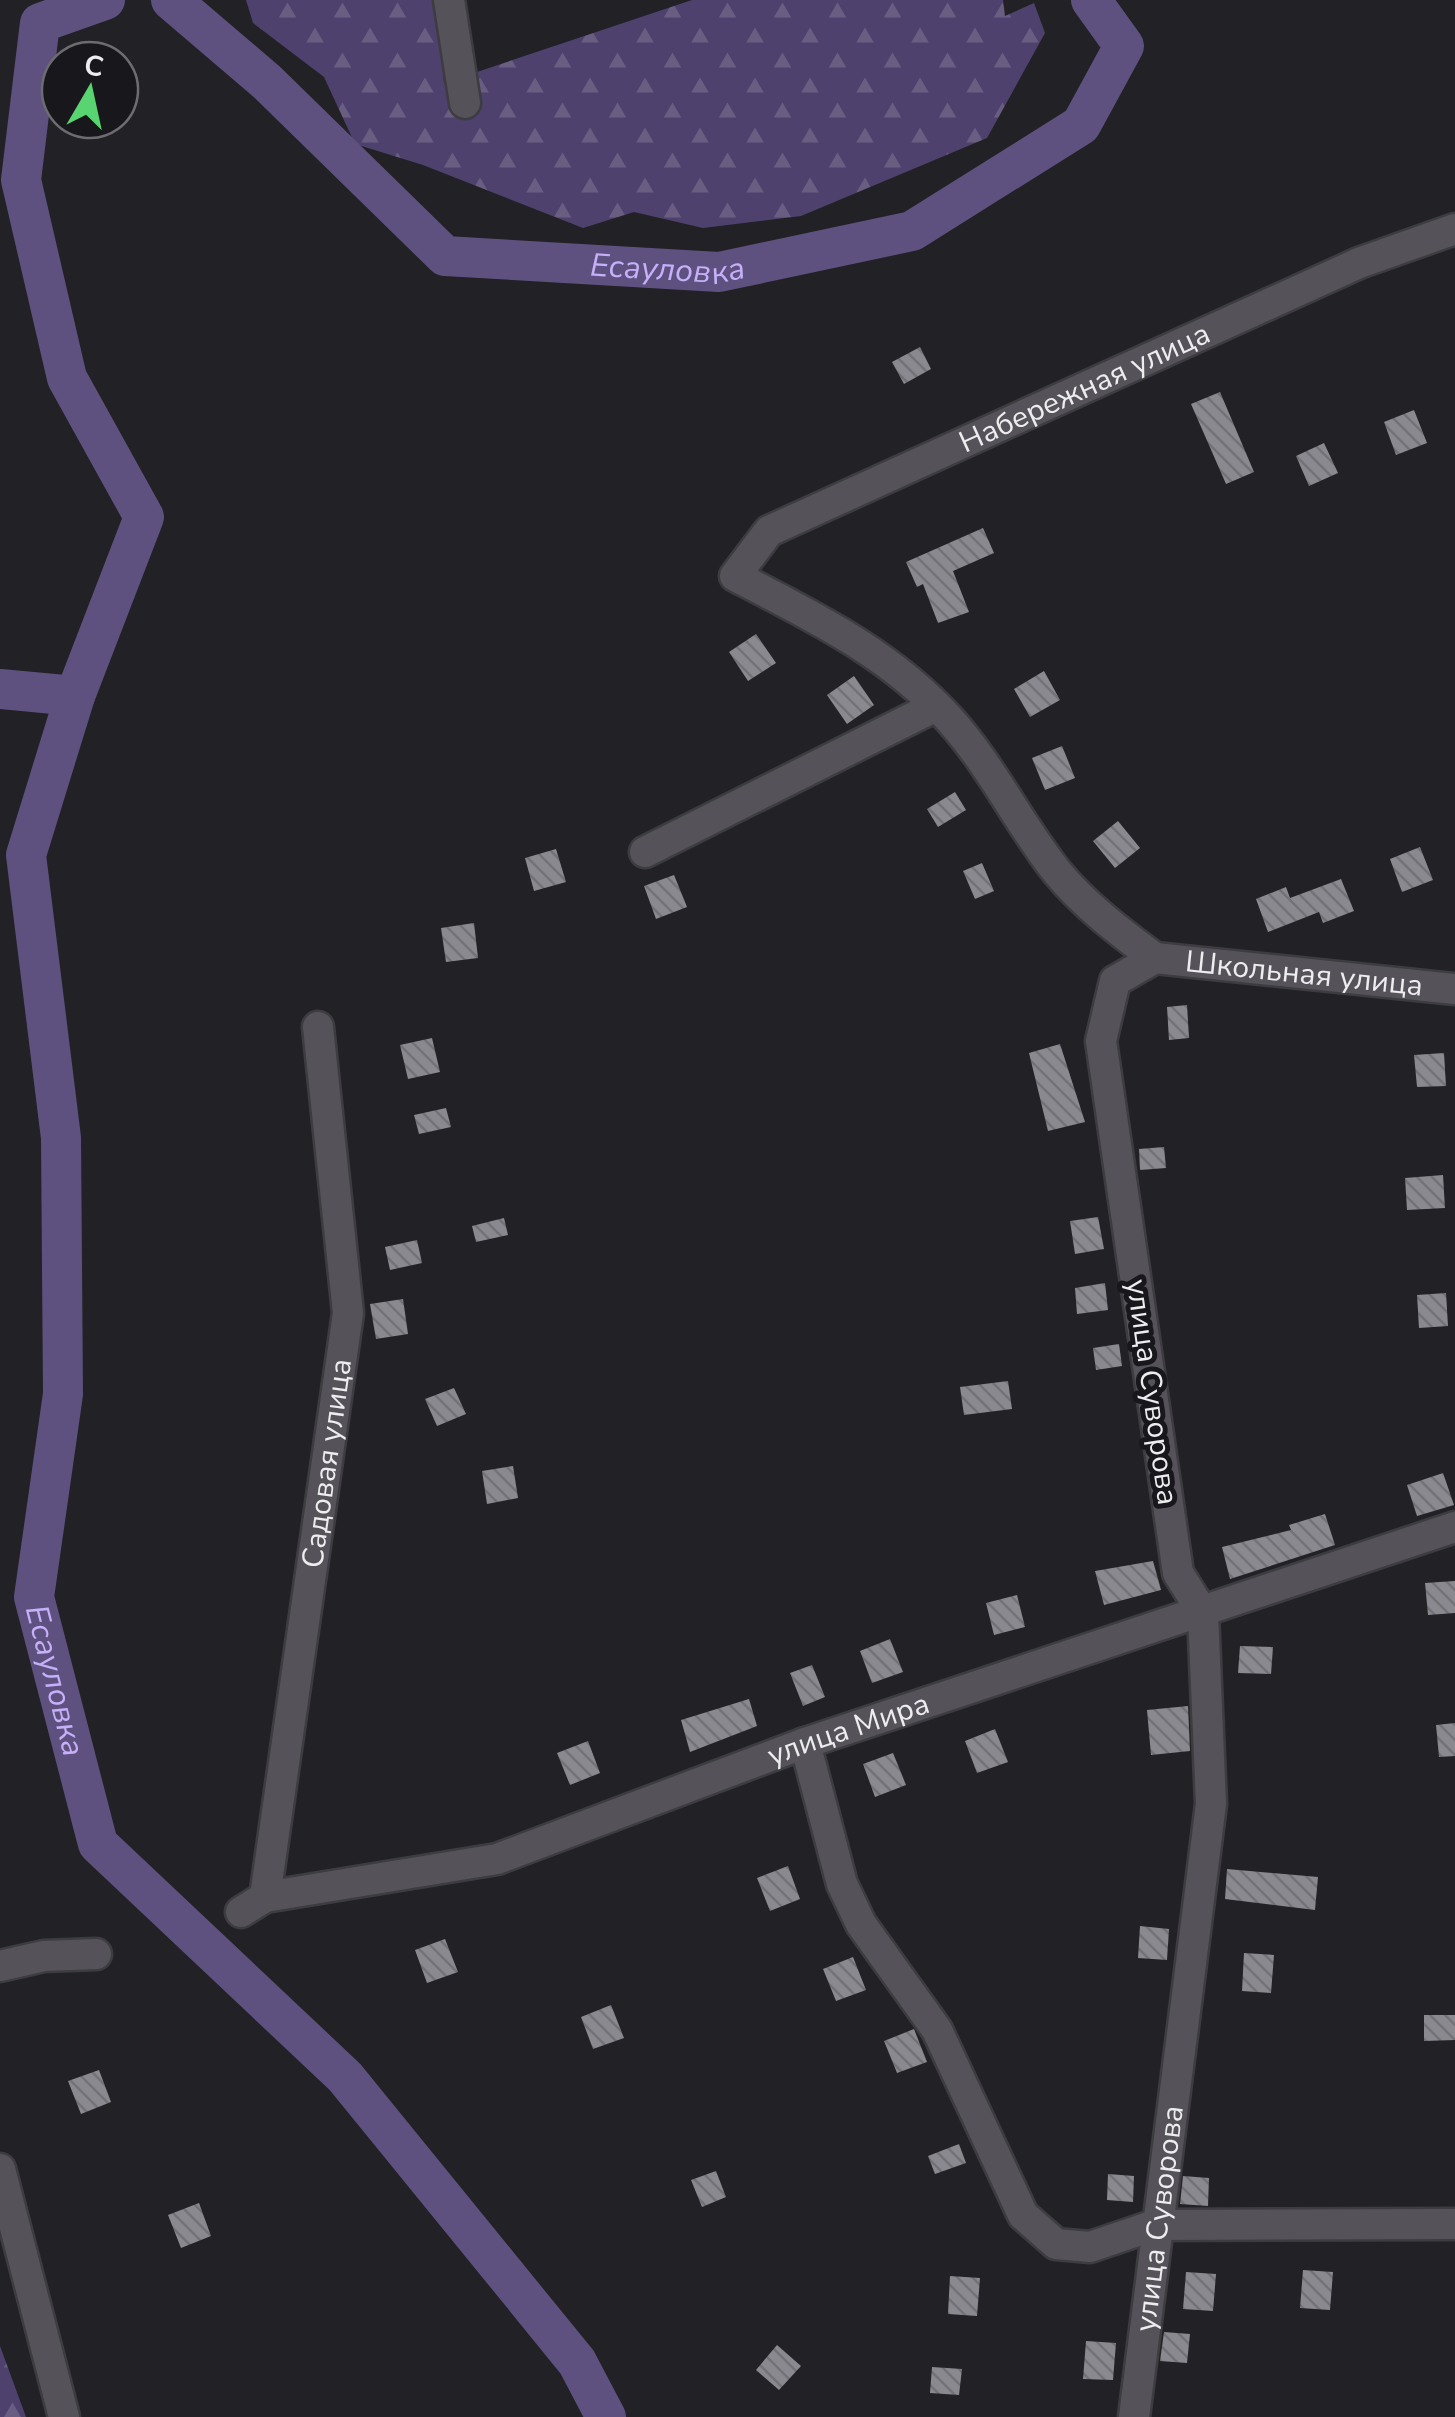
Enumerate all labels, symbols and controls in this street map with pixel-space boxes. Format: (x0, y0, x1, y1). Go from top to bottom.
north arrow (40, 40, 140, 140)
text: С (81, 46, 106, 87)
water label: Есауловка (589, 243, 749, 295)
street label: Набережная улица (953, 313, 1216, 462)
street label: Школьная улица (1183, 941, 1425, 1006)
street label: улица Суворова (1116, 1276, 1188, 1508)
street label: Садовая улица (291, 1356, 362, 1571)
water label: Есауловка (15, 1600, 96, 1761)
street label: улица Мира (761, 1683, 935, 1776)
street label: улица Суворова (1124, 2103, 1193, 2334)

